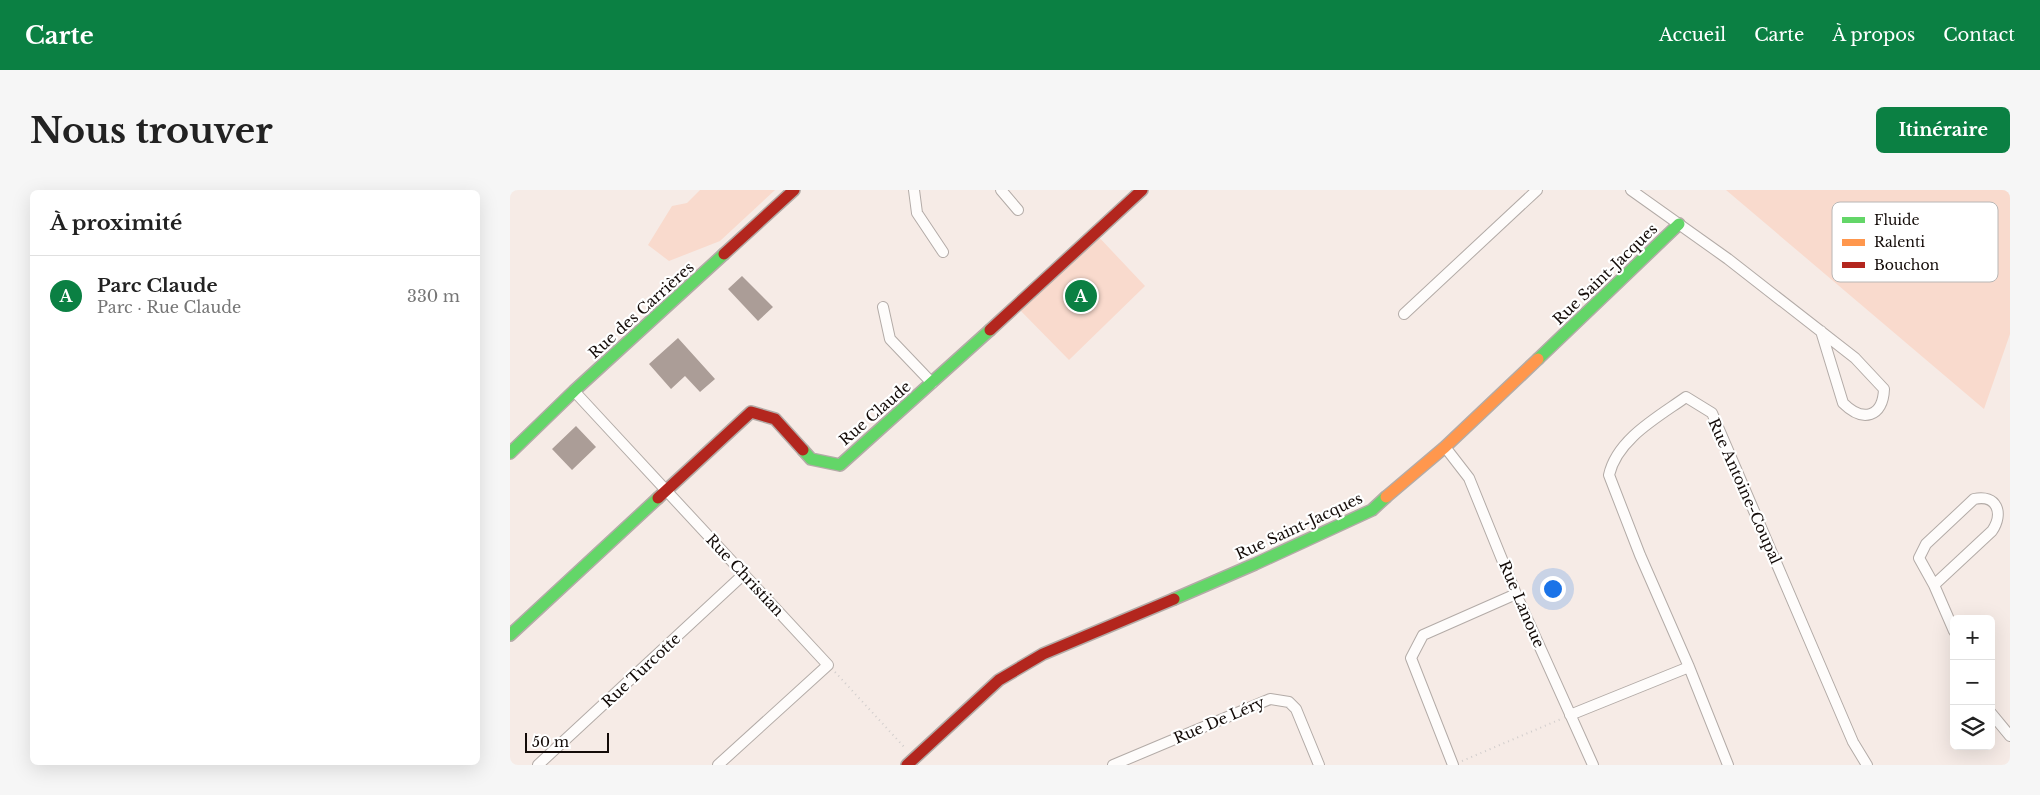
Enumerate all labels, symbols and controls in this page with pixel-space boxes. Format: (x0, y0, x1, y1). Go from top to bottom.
text: Carte (25, 21, 94, 50)
text: Accueil (1659, 24, 1726, 46)
text: Carte (1754, 24, 1804, 46)
text: À propos (1832, 24, 1915, 46)
text: Contact (1943, 24, 2015, 46)
button: Itinéraire (1876, 107, 2010, 153)
text: Nous trouver (30, 109, 273, 152)
legend (1832, 202, 1998, 282)
text: À proximité (50, 210, 182, 236)
text: Fluide (1874, 211, 1920, 229)
street label: Rue Saint-Jacques (1549, 219, 1661, 329)
text: Ralenti (1874, 233, 1925, 251)
text: Bouchon (1874, 256, 1940, 274)
street label: Rue des Carrières (584, 258, 698, 362)
text: Parc Claude (97, 274, 218, 297)
pin: A (1065, 277, 1097, 315)
text: A (60, 286, 72, 306)
text: 330 m (407, 286, 460, 306)
text: Parc · Rue Claude (97, 297, 241, 317)
street label: Rue Claude (835, 377, 915, 449)
street label: Rue Antoine-Coupal (1704, 415, 1786, 567)
street label: Rue Saint-Jacques (1233, 488, 1366, 564)
street label: Rue Christian (702, 530, 788, 620)
street label: Rue Lanoue (1495, 558, 1549, 650)
your location (1540, 576, 1566, 602)
map controls (1950, 615, 1995, 750)
button: + (1950, 615, 1995, 660)
street label: Rue Turcotte (598, 629, 684, 711)
button: − (1950, 660, 1995, 705)
street label: Rue De Léry (1171, 692, 1268, 748)
button: layers (1950, 705, 1995, 750)
scale bar (525, 730, 609, 753)
text: 50 m (532, 733, 569, 751)

